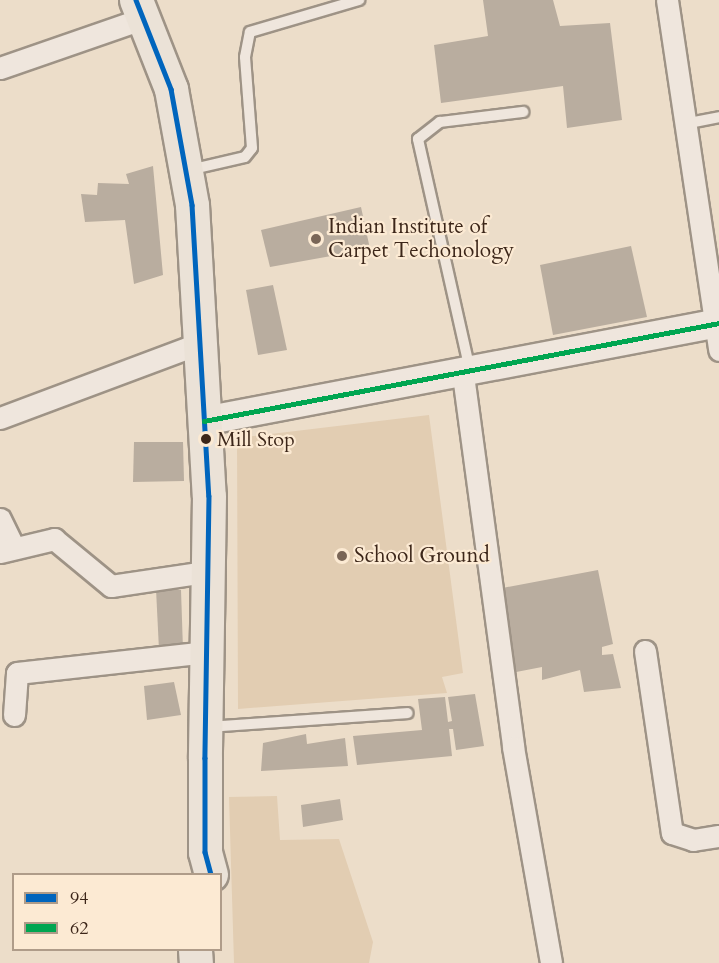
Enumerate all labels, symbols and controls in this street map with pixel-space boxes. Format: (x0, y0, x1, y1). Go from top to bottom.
place label: Indian Institute of Carpet Techonology (328, 214, 514, 264)
marker: Indian Institute of Carpet Techonology (309, 232, 323, 246)
place label: Mill Stop (217, 427, 295, 451)
marker: Mill Stop (200, 433, 212, 445)
place label: School Ground (354, 543, 490, 569)
marker: School Ground (335, 549, 349, 563)
legend (12, 873, 222, 951)
text: 94 (70, 886, 88, 911)
text: 62 (70, 916, 88, 941)

